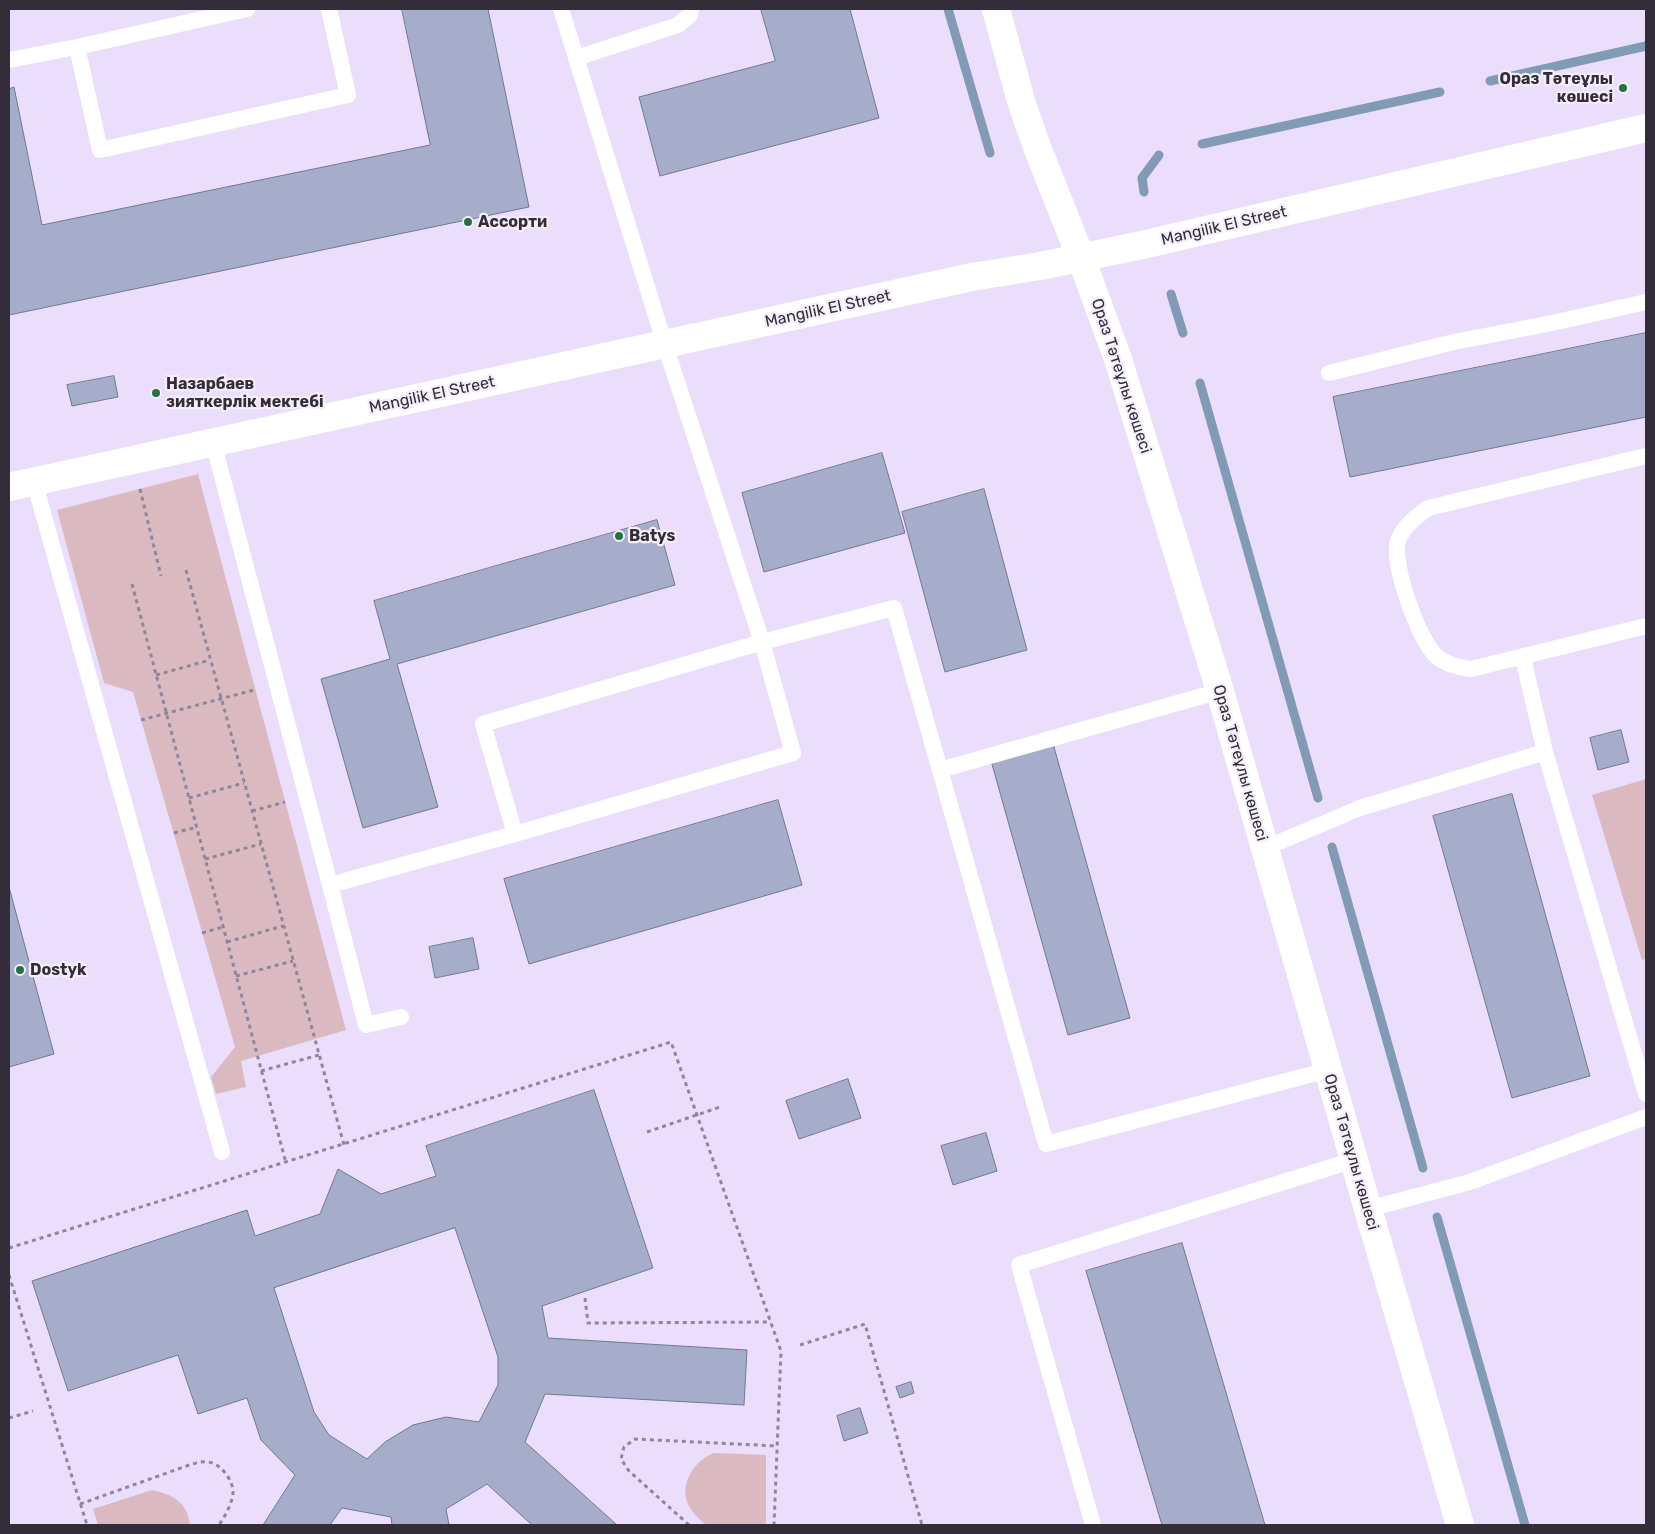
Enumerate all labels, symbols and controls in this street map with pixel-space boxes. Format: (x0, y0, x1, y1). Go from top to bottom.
place label: Ораз Тәтеұлы көшесі (1500, 69, 1613, 107)
marker: Ораз Тәтеұлы көшесі (1617, 82, 1629, 94)
street label: Mangilik El Street (1159, 202, 1289, 250)
place label: Ассорти (478, 212, 547, 232)
marker: Ассорти (462, 216, 474, 228)
street label: Mangilik El Street (763, 286, 893, 332)
street label: Ораз Тәтеұлы көшесі (1087, 296, 1155, 456)
street label: Mangilik El Street (367, 372, 497, 418)
place label: Назарбаев зияткерлік мектебі (166, 374, 324, 412)
marker: Назарбаев зияткерлік мектебі (150, 387, 162, 399)
place label: Batys (629, 526, 675, 546)
marker: Batys (613, 530, 625, 542)
street label: Ораз Тәтеұлы көшесі (1208, 683, 1272, 843)
place label: Dostyk (30, 960, 86, 980)
marker: Dostyk (14, 964, 26, 976)
street label: Ораз Тәтеұлы көшесі (1319, 1072, 1383, 1232)

